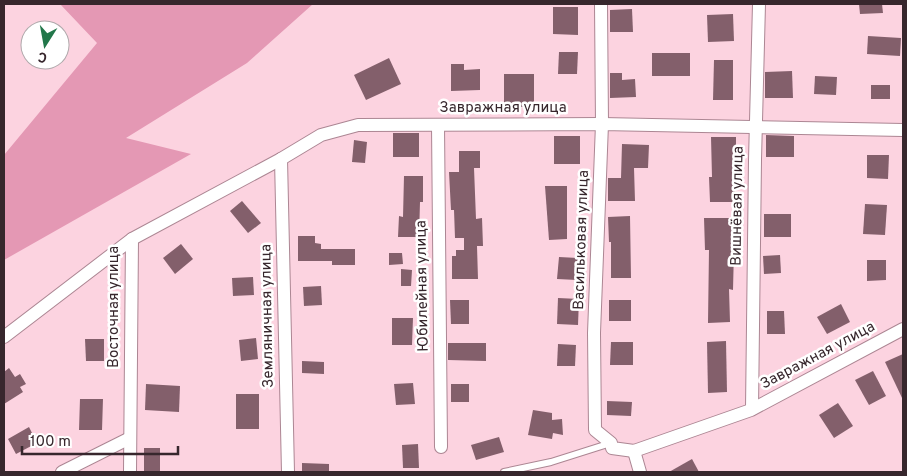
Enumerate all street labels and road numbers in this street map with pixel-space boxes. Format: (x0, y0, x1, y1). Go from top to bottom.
street label: Завражная улица (439, 99, 567, 118)
street label: Вишнёвая улица (727, 146, 749, 266)
street label: Васильковая улица (570, 170, 594, 310)
street label: Юбилейная улица (412, 220, 434, 352)
street label: Земляничная улица (257, 244, 279, 388)
street label: Восточная улица (105, 246, 124, 368)
street label: Завражная улица (757, 318, 879, 394)

